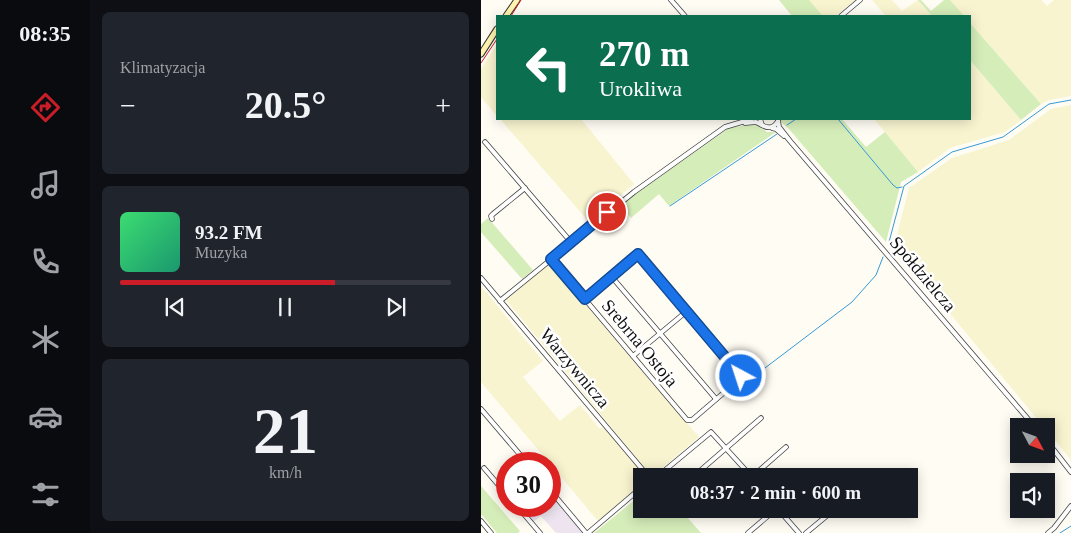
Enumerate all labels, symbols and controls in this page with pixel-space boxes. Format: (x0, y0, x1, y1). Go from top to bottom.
text: 08:35 (19, 21, 71, 46)
icon: left (516, 35, 581, 100)
text: 270 m (599, 35, 689, 74)
text: Klimatyzacja (120, 59, 205, 76)
text: Urokliwa (599, 76, 682, 101)
text: 20.5° (245, 84, 326, 126)
icon: directions (28, 90, 63, 125)
text: − (120, 90, 136, 121)
text: + (435, 90, 451, 121)
icon: music (28, 167, 63, 202)
pin (586, 191, 628, 233)
icon: arrive (593, 198, 621, 226)
text: 93.2 FM (195, 222, 263, 243)
street label: Spółdzielcza (886, 232, 960, 316)
icon: phone (28, 244, 63, 279)
text: Muzyka (195, 244, 247, 261)
icon: previous (161, 293, 189, 321)
icon: pause (271, 293, 299, 321)
icon: next (382, 293, 410, 321)
street label: Srebrna Ostoja (598, 295, 682, 391)
icon: climate (28, 322, 63, 357)
street label: Warzywnicza (536, 324, 614, 412)
position arrow (714, 349, 766, 401)
text: 21 (253, 395, 318, 467)
icon: car (28, 399, 63, 434)
north arrow (1010, 418, 1055, 462)
map controls (1010, 418, 1055, 518)
speed limit sign: 30 (496, 452, 561, 517)
text: km/h (269, 464, 302, 481)
button: sound (1010, 473, 1055, 518)
icon: filters (28, 477, 63, 512)
text: 08:37 · 2 min · 600 m (690, 482, 861, 503)

